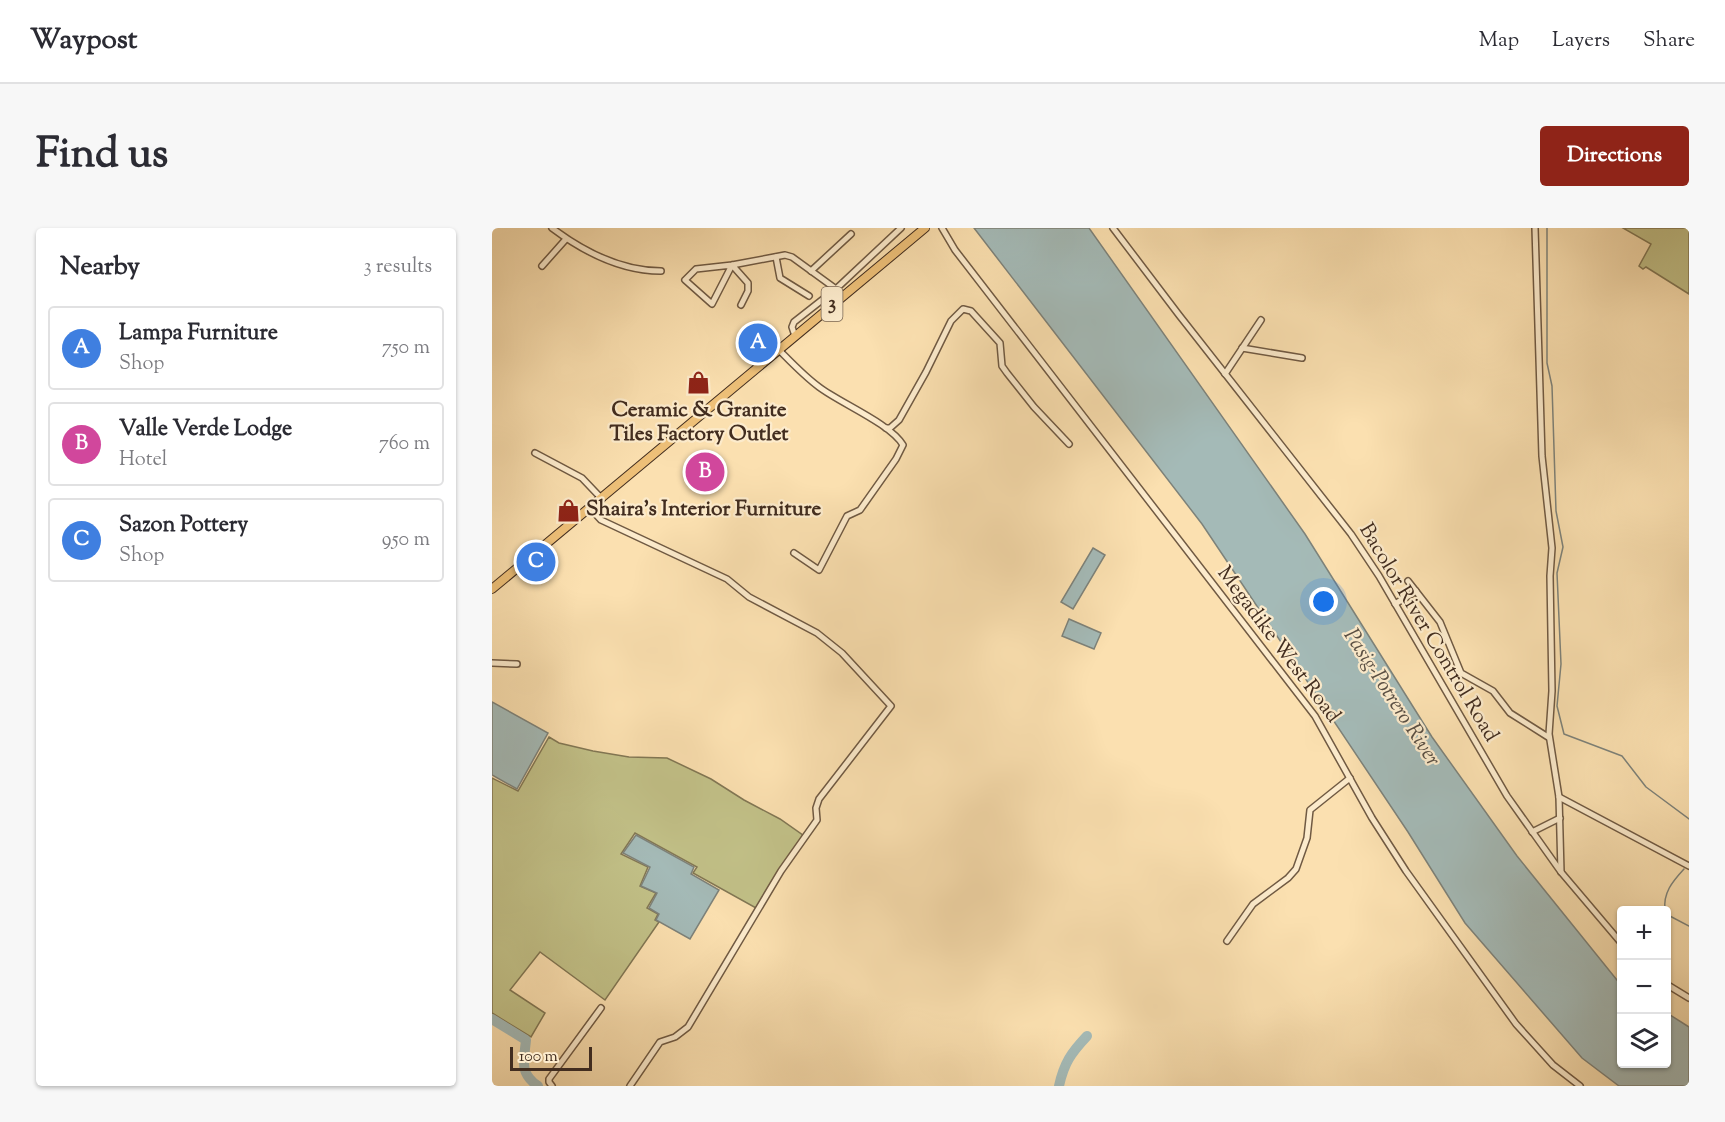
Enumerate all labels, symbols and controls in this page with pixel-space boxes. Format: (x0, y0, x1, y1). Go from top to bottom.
text: Waypost (30, 21, 137, 61)
text: Map (1479, 26, 1519, 56)
text: Layers (1552, 26, 1610, 56)
text: Share (1643, 26, 1695, 56)
text: Find us (36, 126, 168, 186)
button: Directions (1540, 126, 1689, 186)
text: Nearby (60, 249, 140, 286)
text: 3 results (363, 253, 432, 282)
road number: 3 (822, 287, 842, 321)
text: Lampa Furniture (119, 318, 278, 350)
pin: A (738, 320, 778, 366)
text: A (73, 334, 90, 363)
text: 750 m (382, 334, 430, 363)
text: Shop (119, 350, 164, 379)
shop icon: Ceramic & Granite Tiles Factory Outlet (686, 370, 712, 396)
place label: Ceramic & Granite Tiles Factory Outlet (609, 396, 789, 450)
text: Valle Verde Lodge (119, 414, 292, 446)
text: B (75, 430, 88, 459)
text: 760 m (379, 430, 430, 459)
text: Hotel (119, 446, 167, 475)
pin: B (686, 450, 724, 494)
place label: Shaira's Interior Furniture (586, 495, 822, 525)
shop icon: Shaira's Interior Furniture (555, 497, 581, 523)
text: Sazon Pottery (119, 510, 248, 542)
street label: Bacolor River Control Road (1351, 518, 1505, 748)
text: C (73, 526, 90, 555)
text: 950 m (382, 526, 430, 555)
pin: C (516, 540, 555, 584)
text: Shop (119, 542, 164, 571)
street label: Megadike West Road (1209, 560, 1347, 730)
your location (1309, 587, 1338, 616)
water label: Pasig-Potrero River (1334, 623, 1448, 773)
map controls (1617, 906, 1671, 1068)
button: + (1617, 906, 1671, 960)
button: − (1617, 960, 1671, 1014)
button: layers (1617, 1014, 1671, 1068)
scale bar (510, 1044, 592, 1072)
text: 100 m (519, 1046, 558, 1069)

